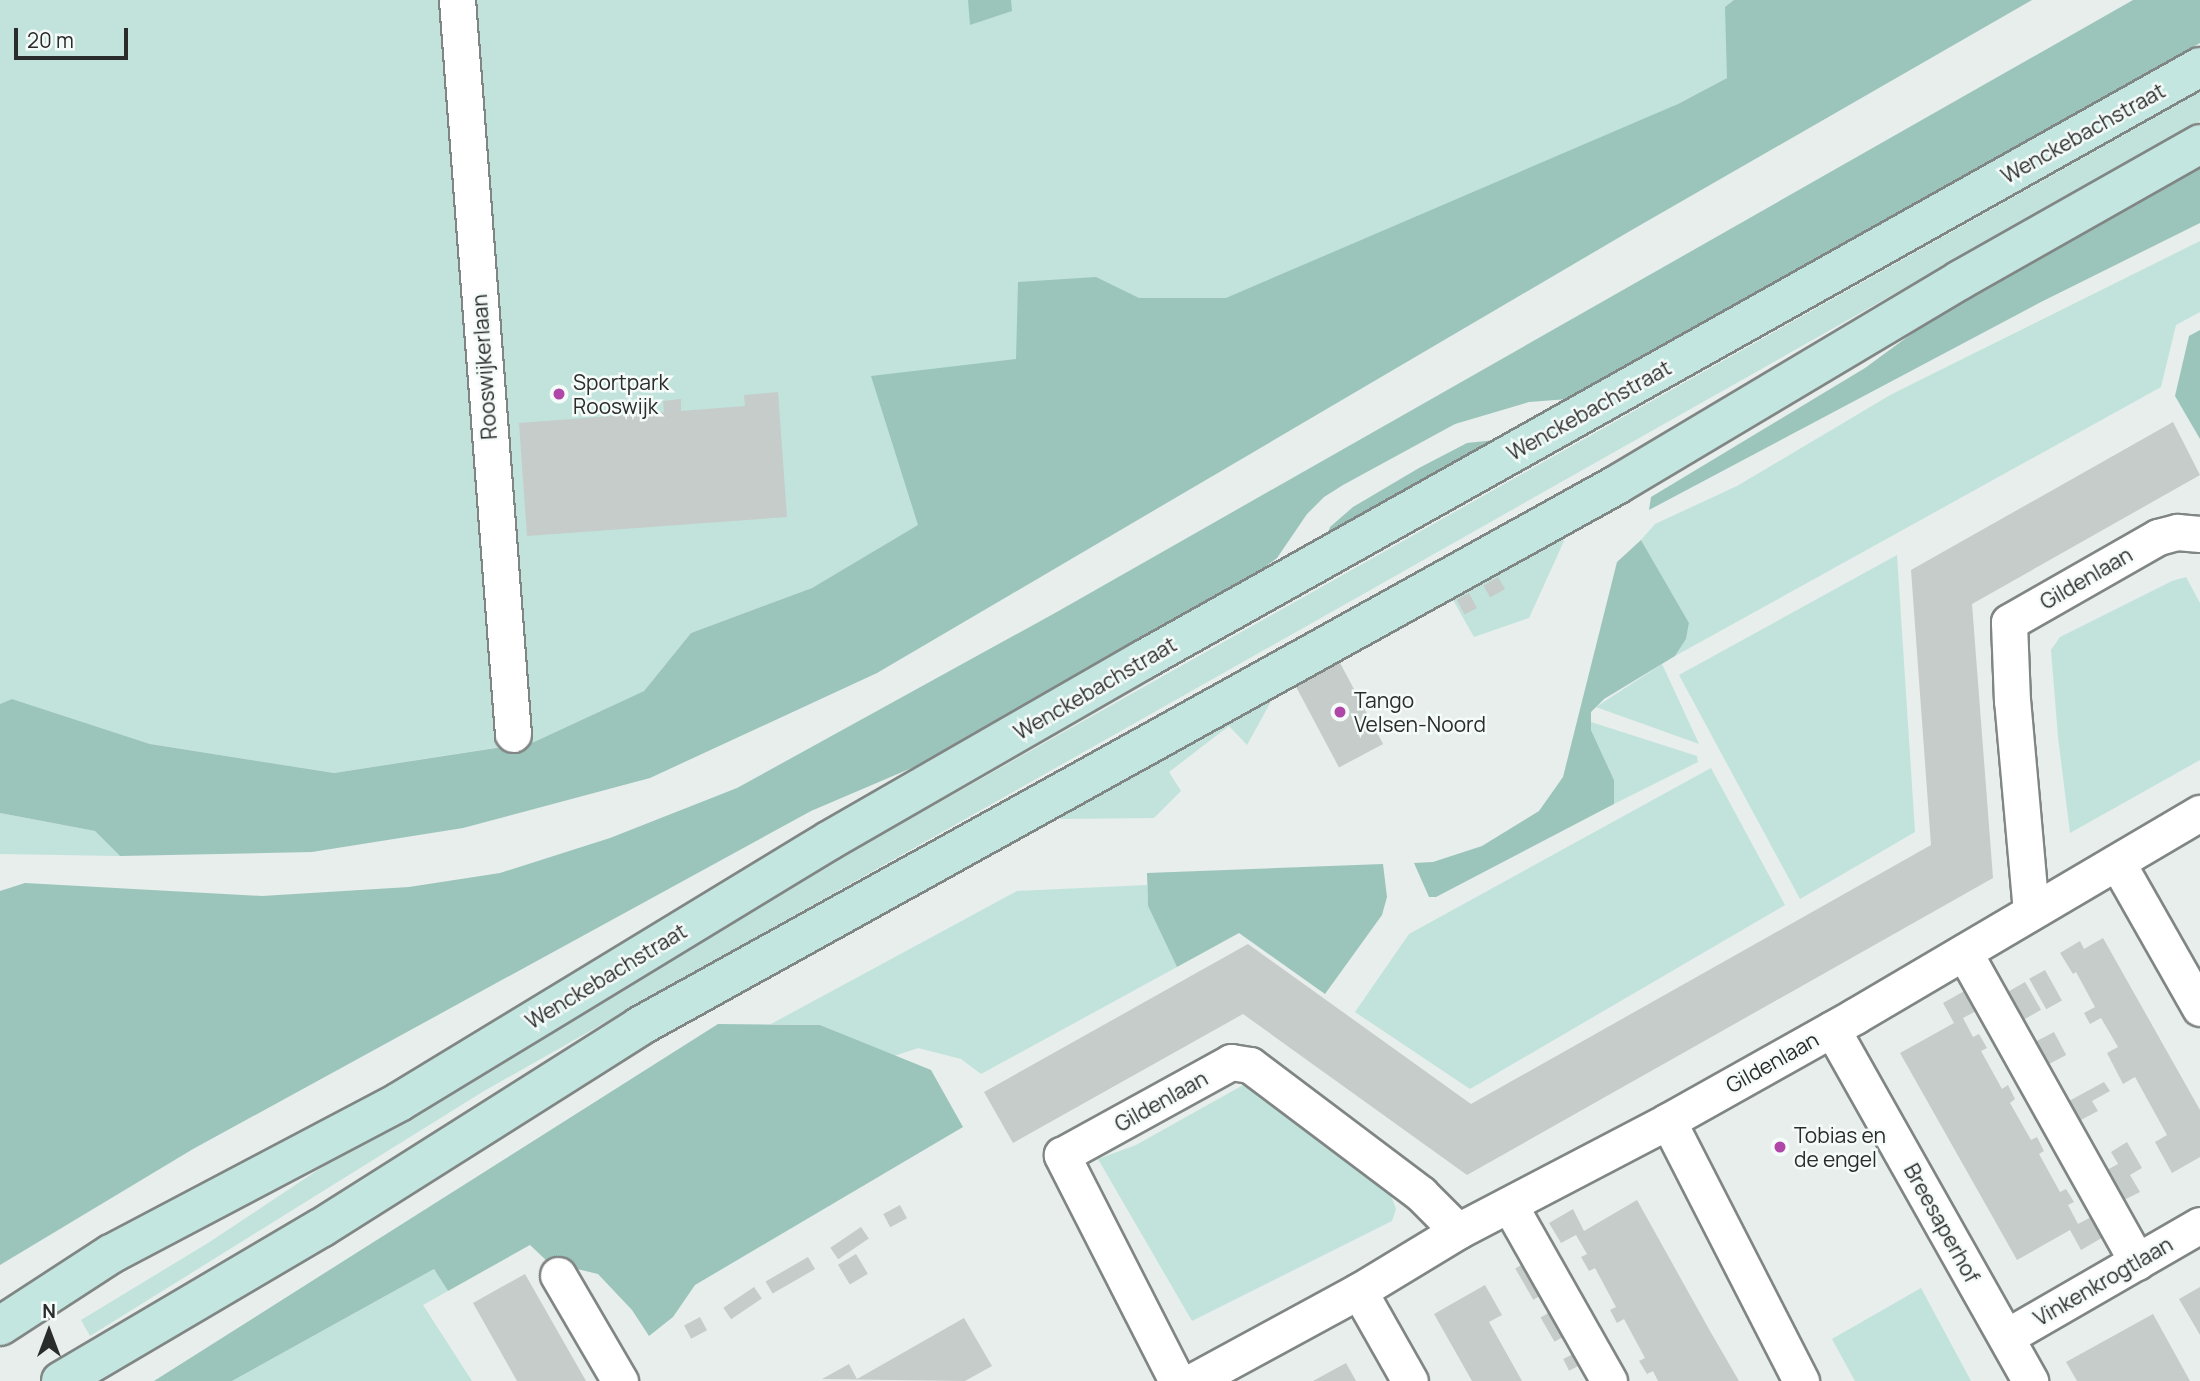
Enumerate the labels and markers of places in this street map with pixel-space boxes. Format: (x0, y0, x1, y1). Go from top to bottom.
place label: Sportpark Rooswijk (573, 369, 669, 419)
marker: Sportpark Rooswijk (551, 386, 567, 402)
place label: Tango Velsen-Noord (1354, 687, 1486, 737)
marker: Tango Velsen-Noord (1332, 704, 1348, 720)
place label: Tobias en de engel (1794, 1122, 1886, 1172)
marker: Tobias en de engel (1772, 1139, 1788, 1155)

